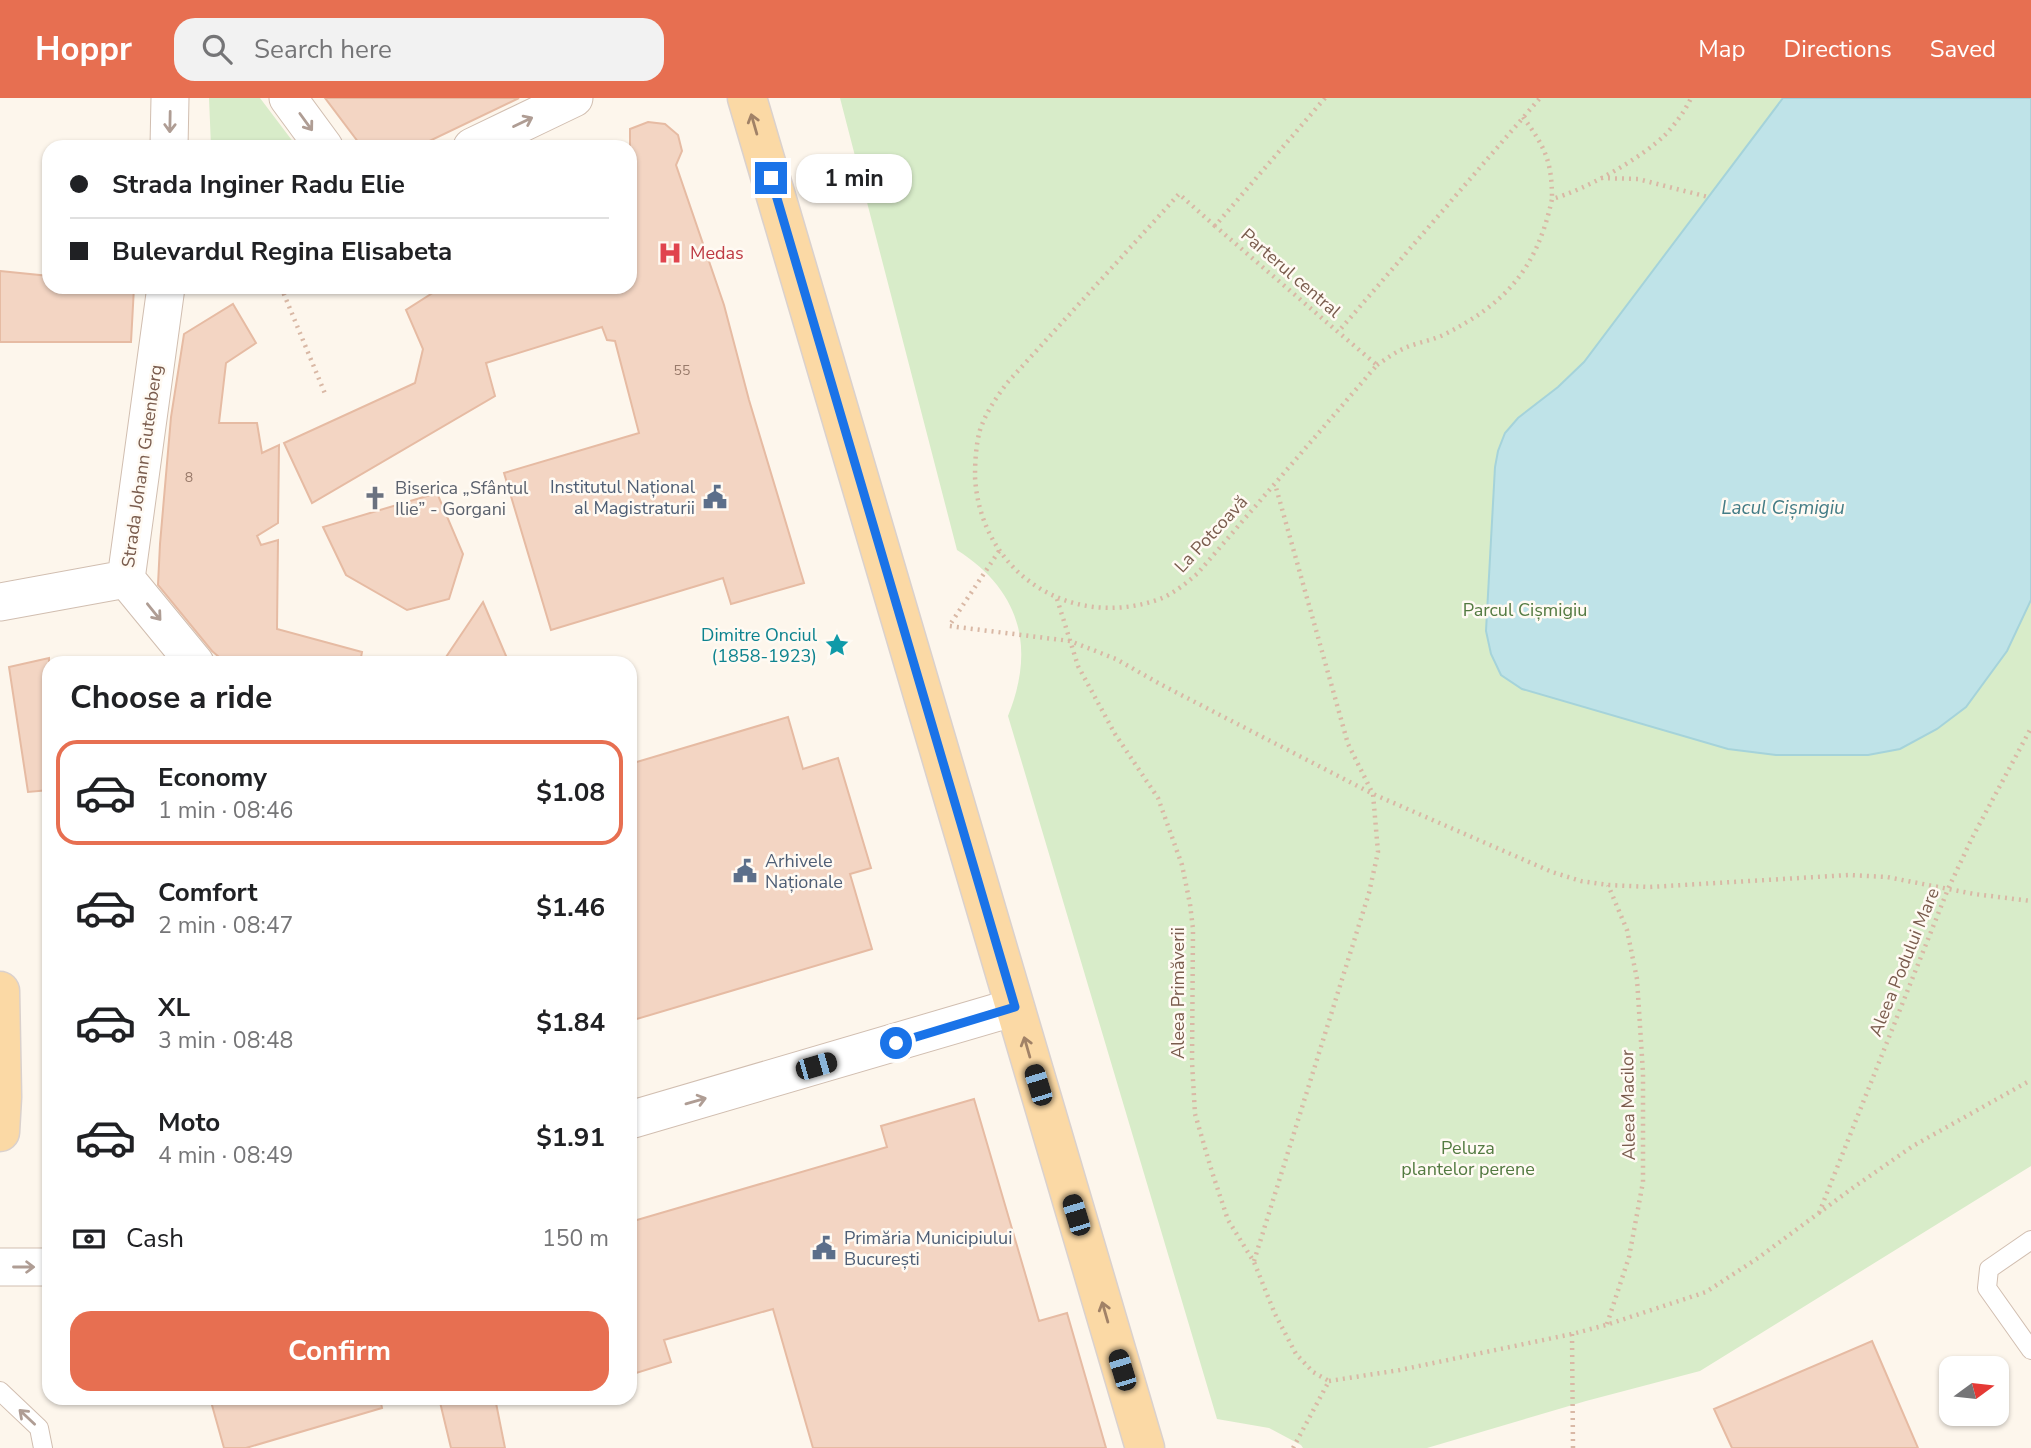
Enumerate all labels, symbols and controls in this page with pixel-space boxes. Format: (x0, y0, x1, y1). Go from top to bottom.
search box (174, 18, 664, 81)
text: Hoppr (35, 27, 132, 72)
icon: search (198, 30, 236, 68)
text: Search here (254, 32, 392, 67)
text: Map (1698, 33, 1745, 65)
text: Directions (1783, 33, 1892, 65)
text: Saved (1930, 33, 1996, 65)
one-way arrow (163, 111, 176, 134)
one-way arrow (299, 113, 314, 131)
one-way arrow (747, 113, 760, 135)
one-way arrow (512, 115, 533, 129)
callout: 1 min (796, 154, 911, 202)
route end (755, 162, 787, 194)
text: 1 min (824, 163, 884, 194)
text: Strada Inginer Radu Elie (112, 167, 405, 202)
street label: Parterul central (1236, 223, 1347, 324)
text: Bulevardul Regina Elisabeta (112, 234, 452, 269)
hospital icon: Medas (656, 239, 684, 267)
place label: Medas (690, 241, 744, 265)
house number: 55 (674, 361, 690, 380)
street label: Strada Johann Gutenberg (116, 363, 168, 569)
house number: 8 (185, 468, 193, 487)
place label: Institutul Național al Magistraturii (550, 475, 696, 520)
place label: Biserica „Sfântul Ilie” - Gorgani (395, 476, 529, 521)
public building icon: Institutul Național al Magistraturii (701, 483, 729, 511)
church icon: Biserica „Sfântul Ilie” - Gorgani (361, 484, 389, 512)
street label: La Potcoavă (1169, 490, 1253, 578)
water label: Lacul Cișmigiu (1721, 495, 1845, 521)
park label: Parcul Cișmigiu (1463, 598, 1587, 622)
one-way arrow (146, 603, 161, 621)
place label: Dimitre Onciul (1858-1923) (701, 623, 818, 668)
place icon: Dimitre Onciul (1858-1923) (823, 631, 851, 659)
text: Choose a ride (70, 676, 272, 719)
text: Economy (158, 760, 267, 795)
icon: car (74, 761, 137, 824)
text: $1.08 (536, 775, 605, 810)
text: 1 min · 08:46 (158, 795, 293, 826)
place label: Arhivele Naționale (765, 849, 843, 894)
public building icon: Arhivele Naționale (731, 857, 759, 885)
text: Comfort (158, 875, 258, 910)
icon: car (74, 876, 137, 939)
street label: Aleea Podului Mare (1863, 884, 1945, 1040)
text: $1.46 (536, 890, 605, 925)
text: 2 min · 08:47 (158, 910, 293, 941)
street label: Aleea Primăverii (1166, 927, 1190, 1059)
text: XL (158, 990, 190, 1025)
icon: car (74, 991, 137, 1054)
text: $1.84 (536, 1005, 605, 1040)
text: 3 min · 08:48 (158, 1025, 293, 1056)
route start (880, 1027, 912, 1059)
one-way arrow (1019, 1036, 1032, 1058)
street label: Aleea Macilor (1615, 1049, 1641, 1161)
car (793, 1050, 840, 1082)
car (1022, 1062, 1055, 1108)
one-way arrow (684, 1094, 706, 1107)
text: Moto (158, 1105, 220, 1140)
icon: car (74, 1106, 137, 1169)
text: $1.91 (536, 1120, 605, 1155)
park label: Peluza plantelor perene (1401, 1136, 1535, 1181)
text: 4 min · 08:49 (158, 1140, 293, 1171)
car (1060, 1192, 1093, 1238)
icon: cash (70, 1220, 108, 1258)
text: Cash (126, 1221, 184, 1256)
text: 150 m (542, 1223, 609, 1254)
place label: Primăria Municipiului București (844, 1226, 1012, 1271)
public building icon: Primăria Municipiului București (810, 1234, 838, 1262)
one-way arrow (13, 1260, 36, 1274)
one-way arrow (1098, 1301, 1111, 1323)
button: Confirm (70, 1311, 609, 1391)
car (1106, 1347, 1139, 1393)
north arrow (1939, 1356, 2009, 1426)
map controls (1939, 1356, 2009, 1426)
one-way arrow (19, 1408, 36, 1425)

